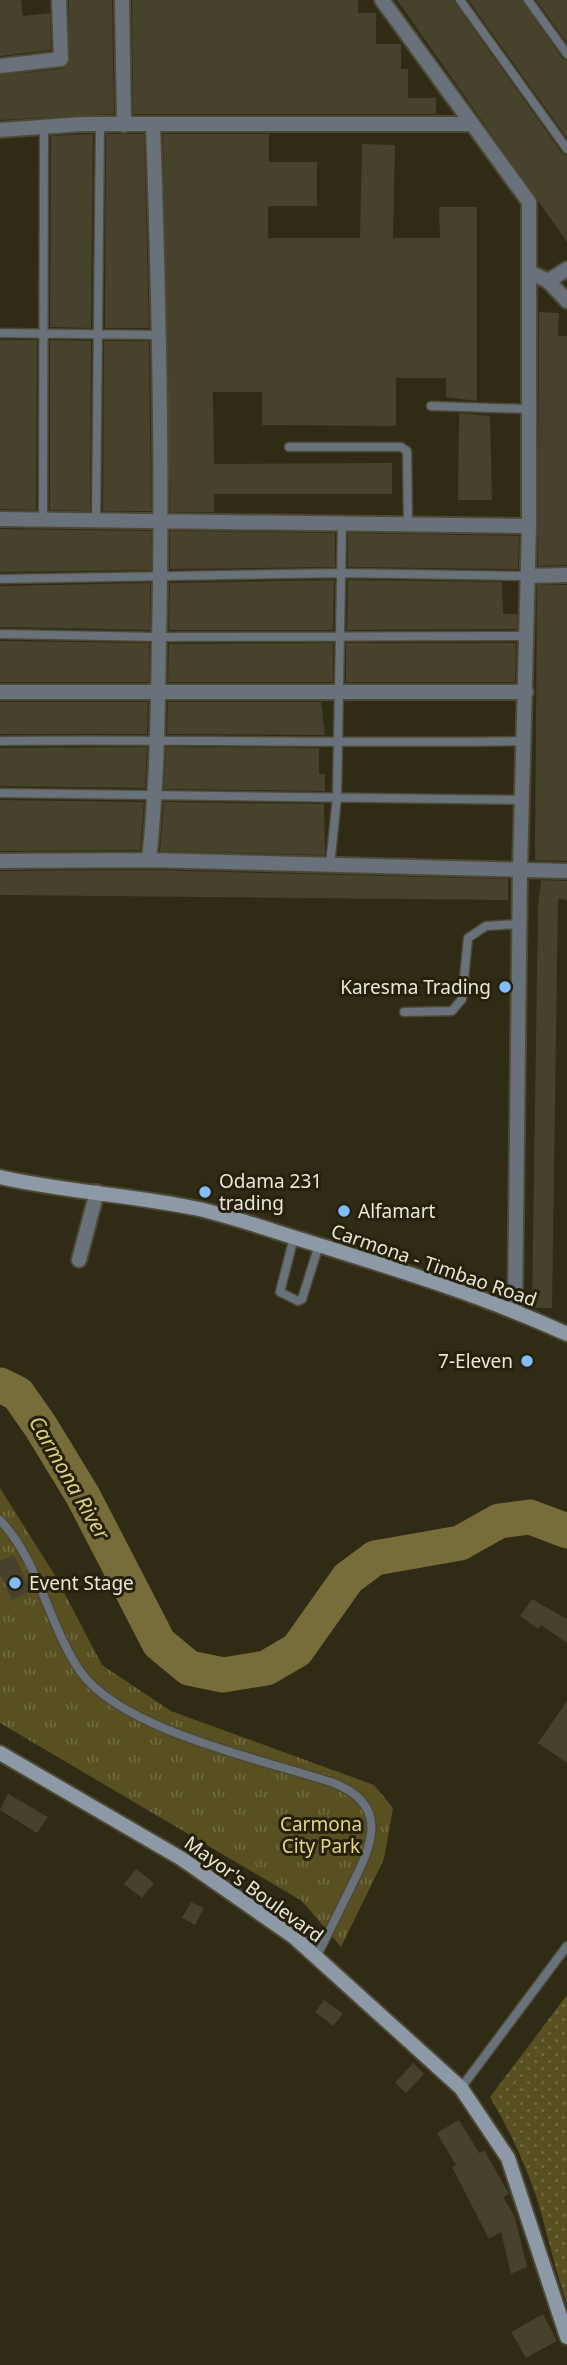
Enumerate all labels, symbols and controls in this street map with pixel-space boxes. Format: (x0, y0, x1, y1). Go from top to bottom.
place label: Karesma Trading (340, 974, 491, 1000)
marker: Karesma Trading (497, 979, 513, 995)
place label: Odama 231 trading (219, 1168, 322, 1216)
marker: Odama 231 trading (197, 1184, 213, 1200)
place label: Alfamart (358, 1198, 436, 1224)
marker: Alfamart (336, 1203, 352, 1219)
street label: Carmona - Timbao Road (328, 1218, 540, 1312)
place label: 7-Eleven (438, 1348, 513, 1374)
marker: 7-Eleven (519, 1353, 535, 1369)
water label: Carmona River (23, 1411, 117, 1546)
place label: Event Stage (29, 1570, 134, 1596)
marker: Event Stage (7, 1575, 23, 1591)
park label: Carmona City Park (280, 1811, 362, 1859)
street label: Mayor's Boulevard (179, 1830, 329, 1948)

